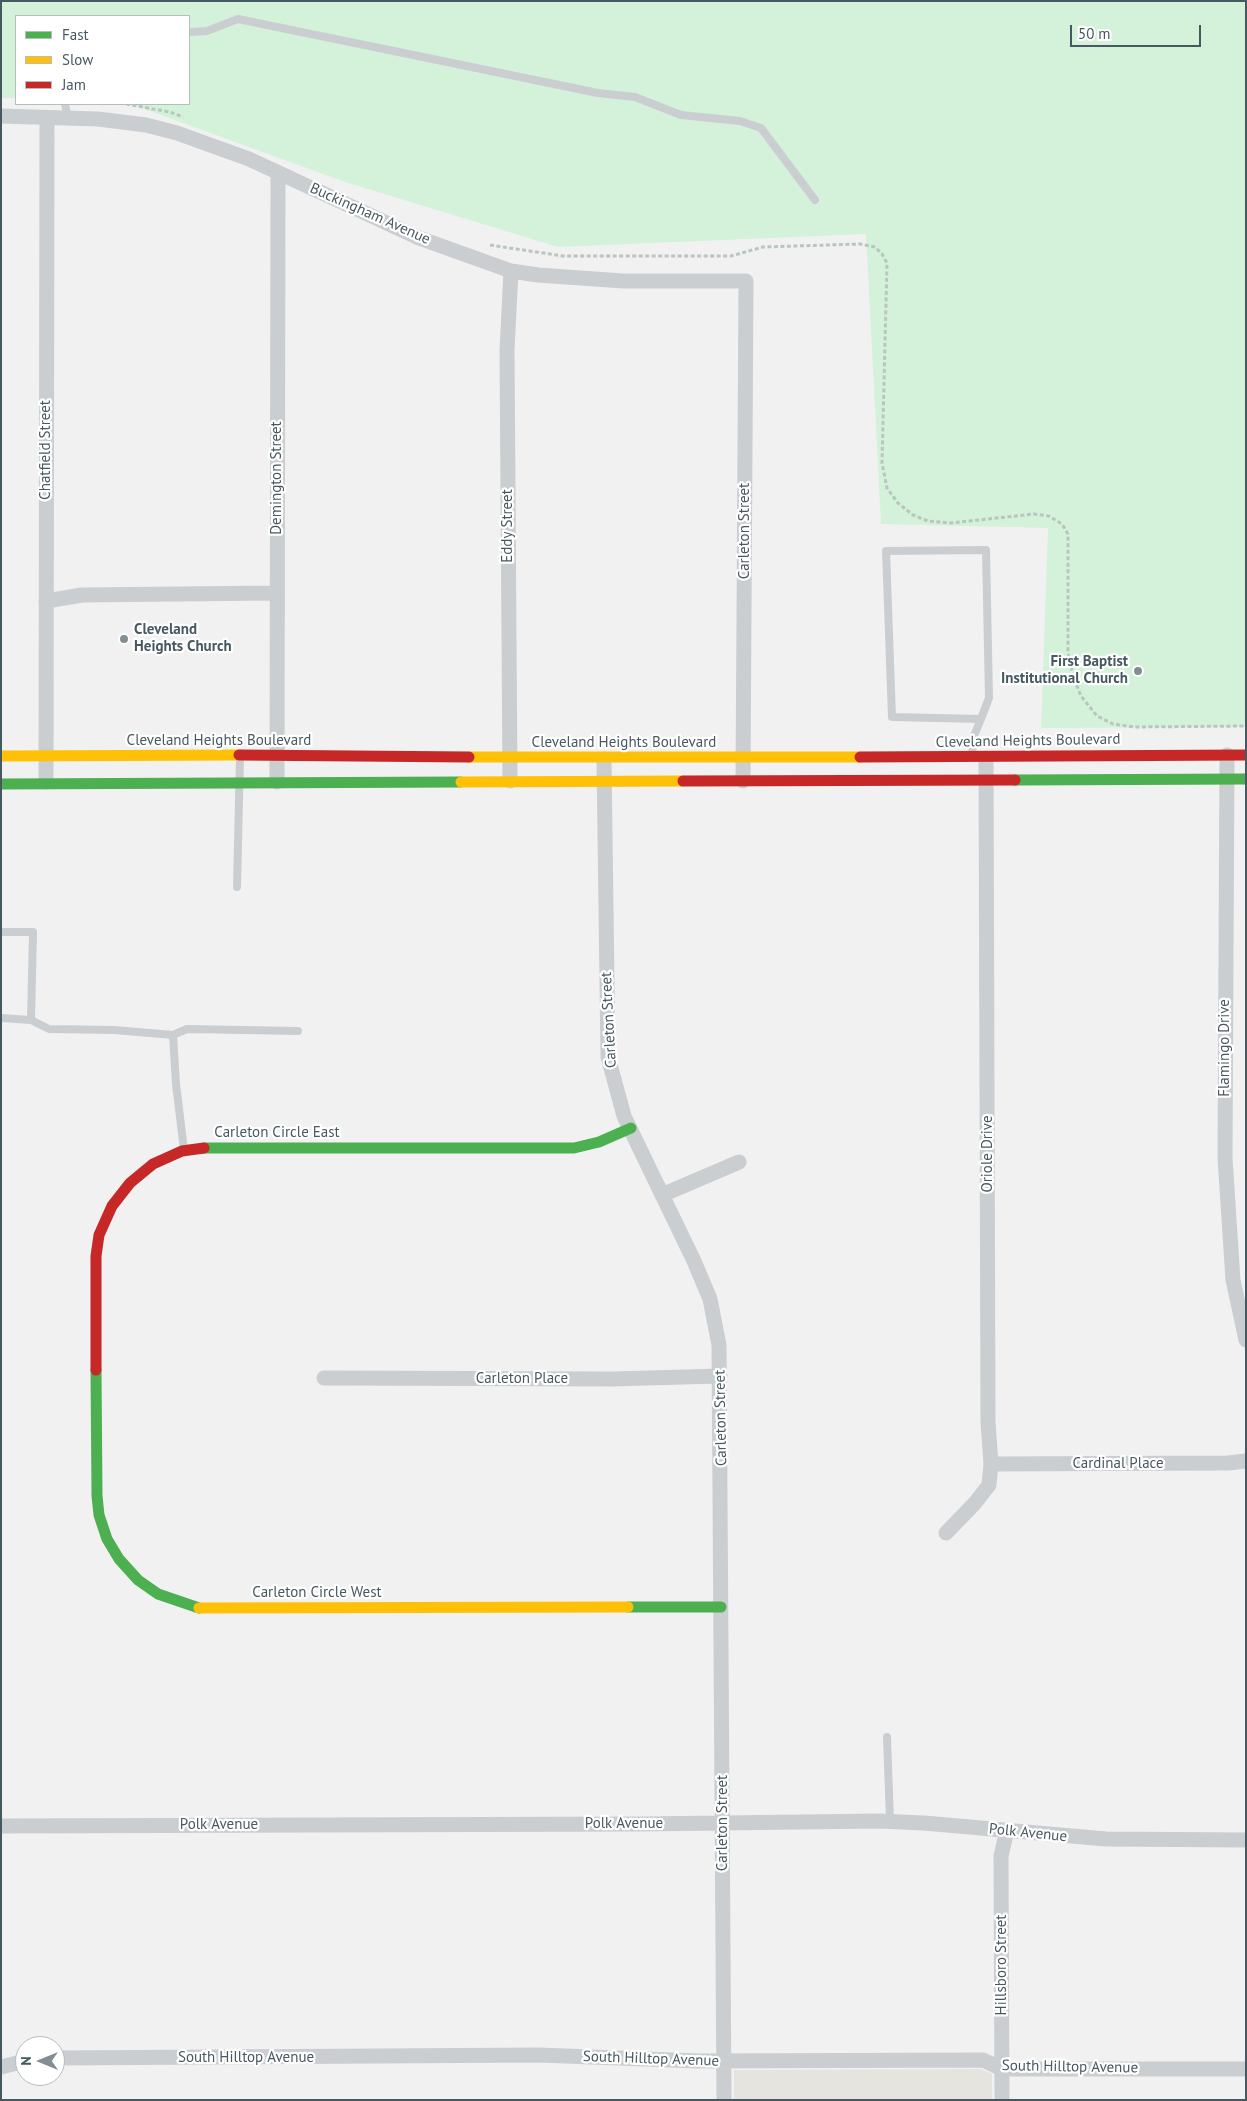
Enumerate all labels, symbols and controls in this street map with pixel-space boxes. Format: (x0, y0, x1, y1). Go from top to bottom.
legend (15, 15, 190, 105)
scale bar (1072, 15, 1203, 47)
text: 50 m (1078, 24, 1111, 43)
text: Fast (62, 25, 89, 44)
text: Slow (62, 50, 93, 69)
text: Jam (62, 75, 86, 94)
street label: Buckingham Avenue (307, 179, 433, 249)
street label: Chatfield Street (37, 400, 55, 500)
street label: Demington Street (268, 421, 286, 535)
street label: Carleton Street (736, 483, 754, 579)
street label: Eddy Street (499, 489, 517, 563)
place label: Cleveland Heights Church (134, 621, 232, 656)
marker: Cleveland Heights Church (118, 633, 130, 645)
place label: First Baptist Institutional Church (1001, 653, 1128, 688)
marker: First Baptist Institutional Church (1132, 665, 1144, 677)
street label: Cleveland Heights Boulevard (935, 730, 1121, 752)
street label: Cleveland Heights Boulevard (127, 732, 311, 750)
street label: Cleveland Heights Boulevard (532, 734, 716, 752)
street label: Carleton Street (597, 971, 621, 1069)
street label: Flamingo Drive (1216, 999, 1234, 1097)
street label: Oriole Drive (979, 1115, 997, 1193)
street label: Carleton Circle East (214, 1124, 340, 1142)
street label: Carleton Place (476, 1370, 568, 1388)
street label: Carleton Street (711, 1370, 731, 1466)
street label: Cardinal Place (1072, 1455, 1164, 1473)
street label: Carleton Circle West (252, 1584, 382, 1602)
street label: Carleton Street (714, 1775, 732, 1871)
street label: Polk Avenue (585, 1815, 663, 1833)
street label: Polk Avenue (180, 1816, 258, 1834)
street label: Polk Avenue (988, 1820, 1068, 1846)
street label: Hillsboro Street (993, 1915, 1011, 2015)
north arrow (15, 2036, 65, 2086)
street label: South Hilltop Avenue (583, 2048, 719, 2070)
street label: South Hilltop Avenue (178, 2049, 314, 2067)
text: N (17, 2056, 35, 2066)
street label: South Hilltop Avenue (1002, 2057, 1138, 2077)

